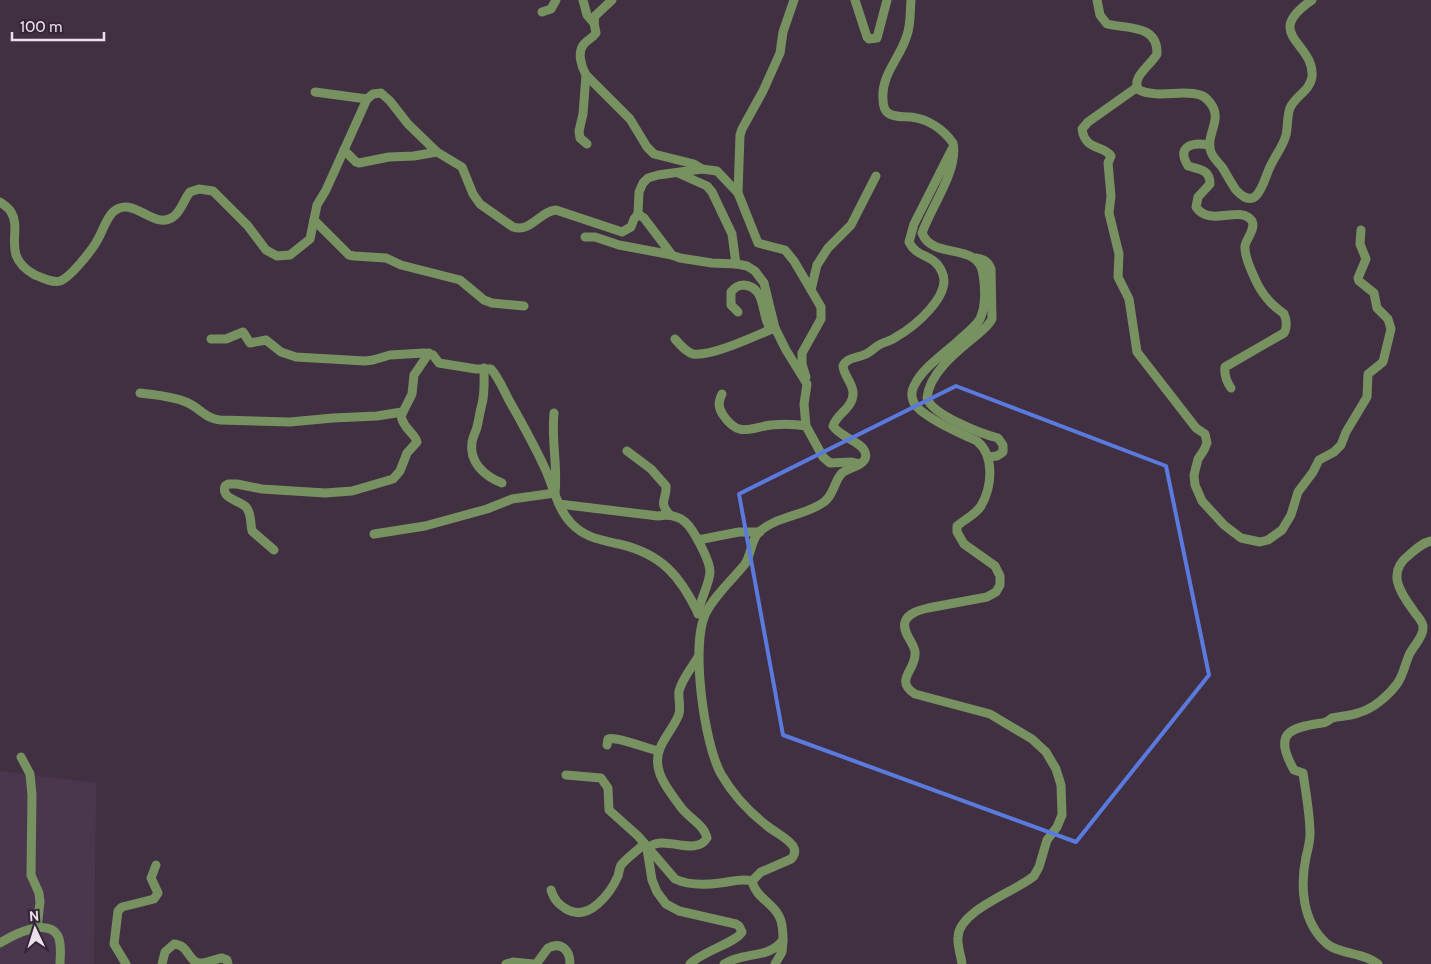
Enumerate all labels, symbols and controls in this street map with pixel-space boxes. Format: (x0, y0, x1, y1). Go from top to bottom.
scale bar (12, 10, 105, 42)
text: 100 m (20, 18, 62, 36)
north arrow (10, 904, 60, 954)
text: N (29, 907, 40, 925)

